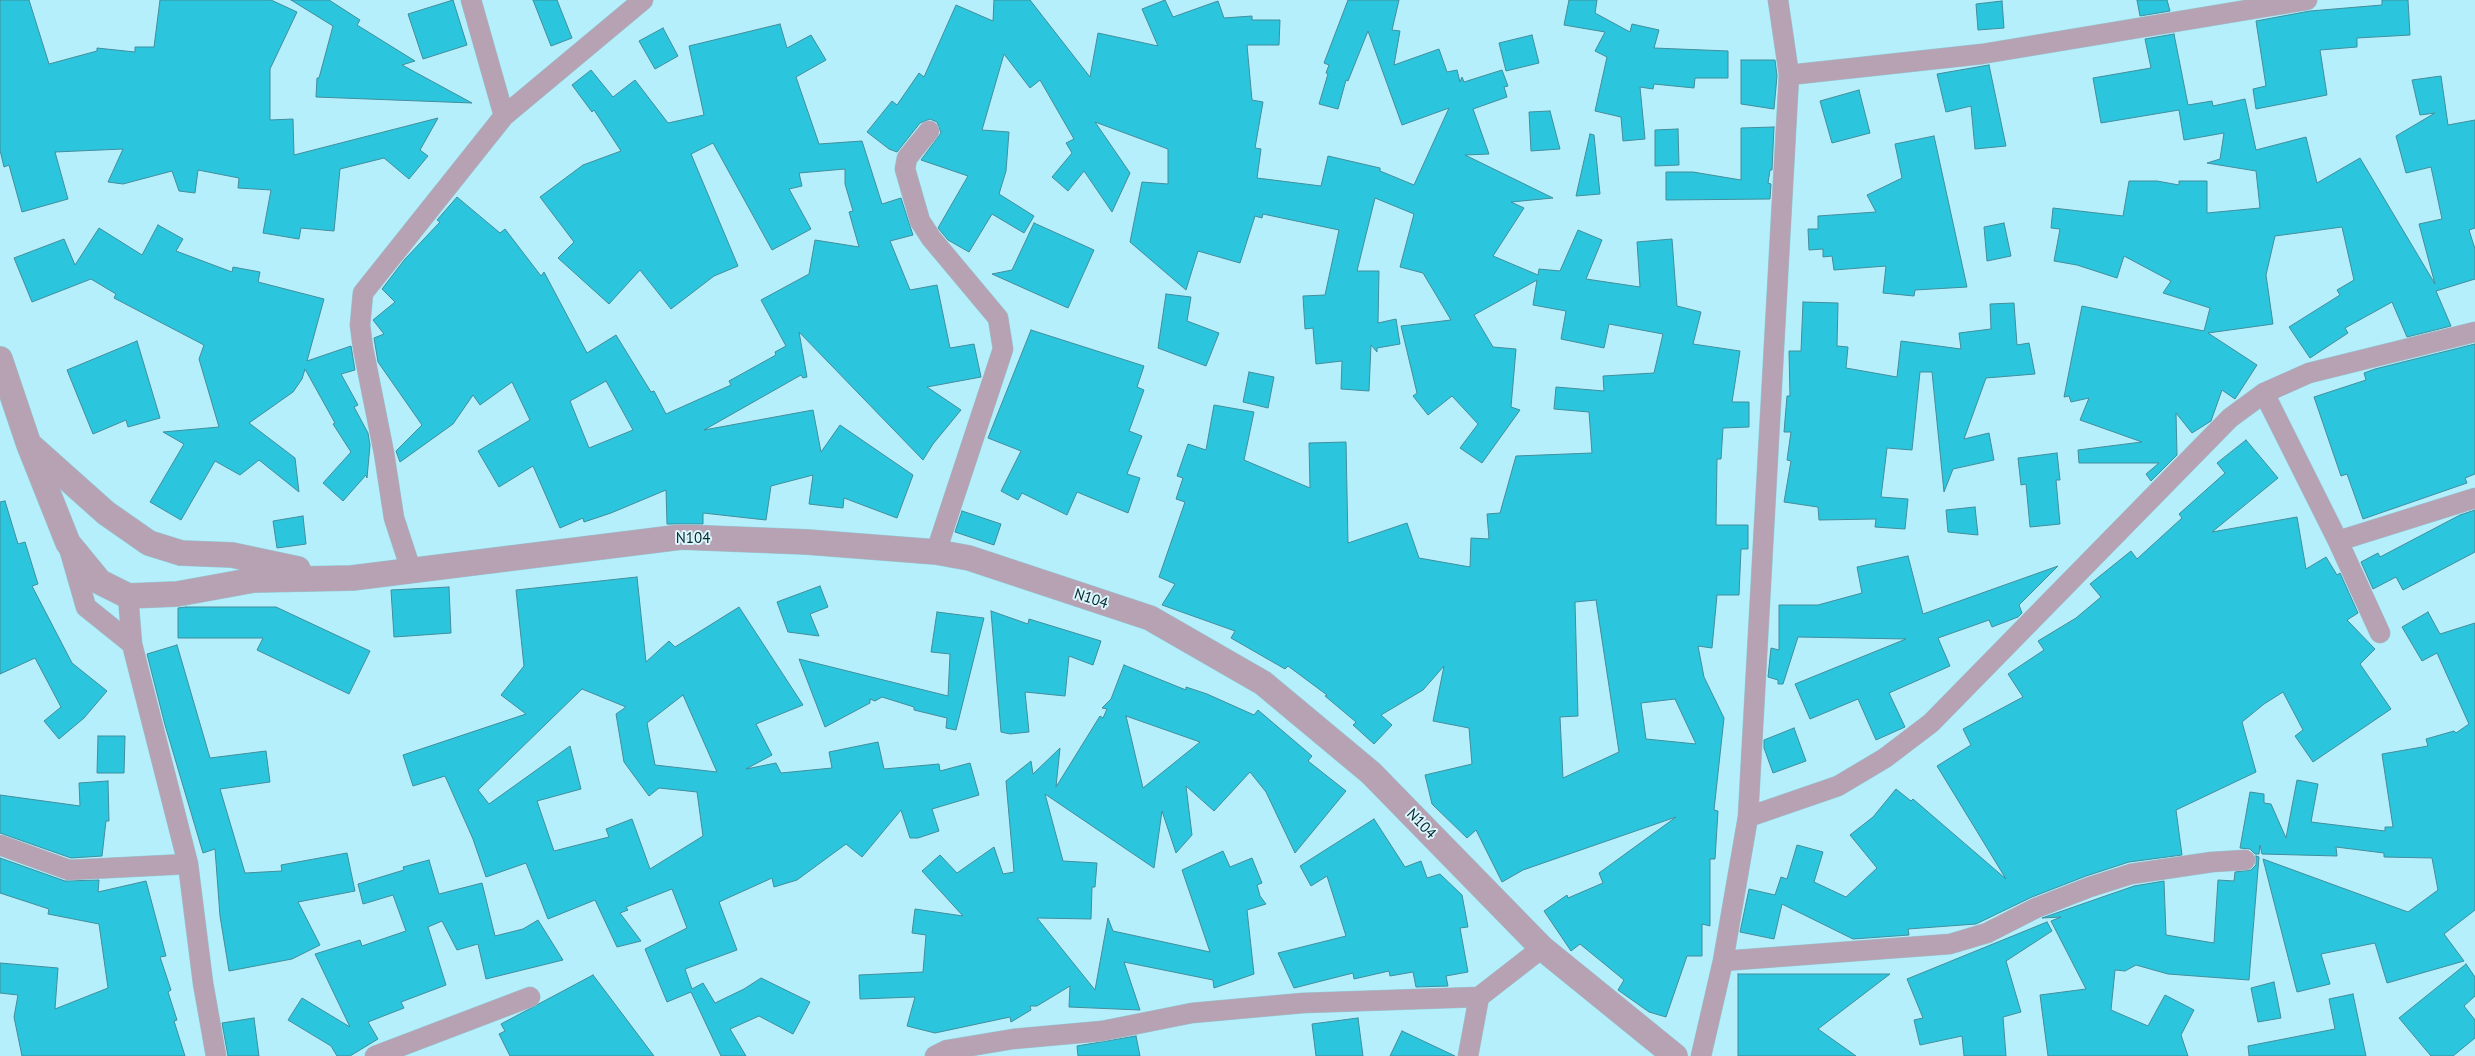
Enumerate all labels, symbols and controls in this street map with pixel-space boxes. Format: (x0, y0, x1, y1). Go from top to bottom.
street label: N104 (676, 530, 710, 548)
street label: N104 (1072, 585, 1110, 613)
street label: N104 (1403, 805, 1439, 843)

